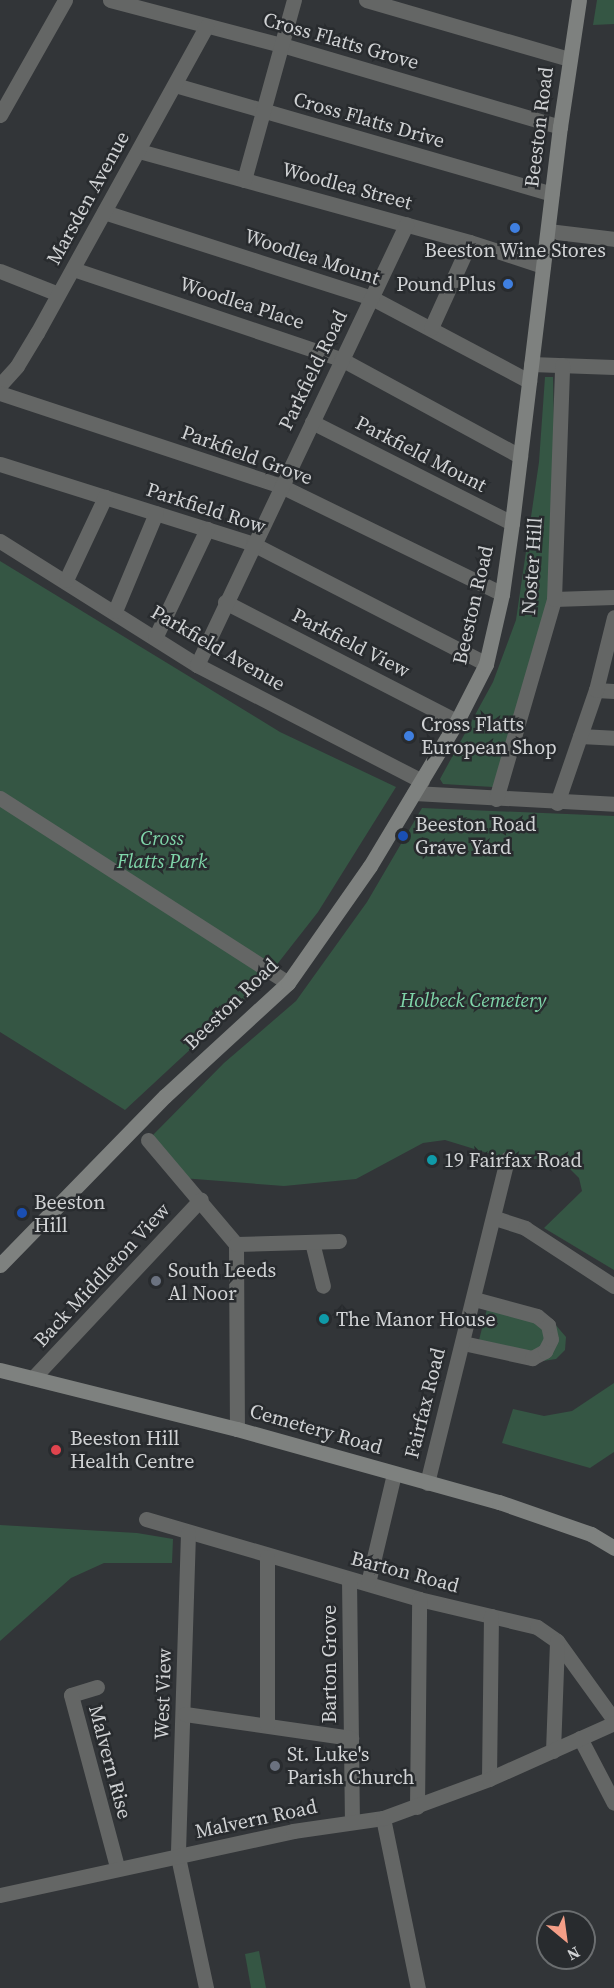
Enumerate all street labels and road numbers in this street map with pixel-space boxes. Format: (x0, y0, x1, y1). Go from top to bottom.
street label: Cross Flatts Grove (260, 7, 422, 75)
street label: Beeston Road (520, 65, 558, 189)
street label: Cross Flatts Drive (291, 87, 447, 153)
street label: Marsden Avenue (41, 127, 135, 269)
street label: Woodlea Street (279, 157, 415, 215)
street label: Woodlea Mount (241, 224, 383, 290)
street label: Woodlea Place (177, 272, 307, 334)
street label: Parkfield Road (274, 306, 352, 434)
street label: Parkfield Mount (352, 411, 490, 497)
street label: Parkfield Grove (178, 420, 316, 490)
street label: Parkfield Row (143, 477, 269, 539)
street label: Noster Hill (517, 516, 547, 616)
street label: Beeston Road (448, 543, 498, 667)
street label: Parkfield Avenue (147, 600, 289, 696)
street label: Parkfield View (288, 603, 414, 683)
street label: Beeston Road (179, 953, 283, 1055)
street label: Back Middleton View (29, 1198, 175, 1352)
street label: Fairfax Road (400, 1345, 450, 1461)
street label: Cemetery Road (247, 1399, 385, 1459)
street label: Barton Road (348, 1546, 462, 1598)
street label: Barton Grove (317, 1605, 341, 1723)
street label: West View (149, 1648, 177, 1740)
street label: Malvern Rise (83, 1703, 137, 1821)
street label: Malvern Road (193, 1794, 319, 1844)

